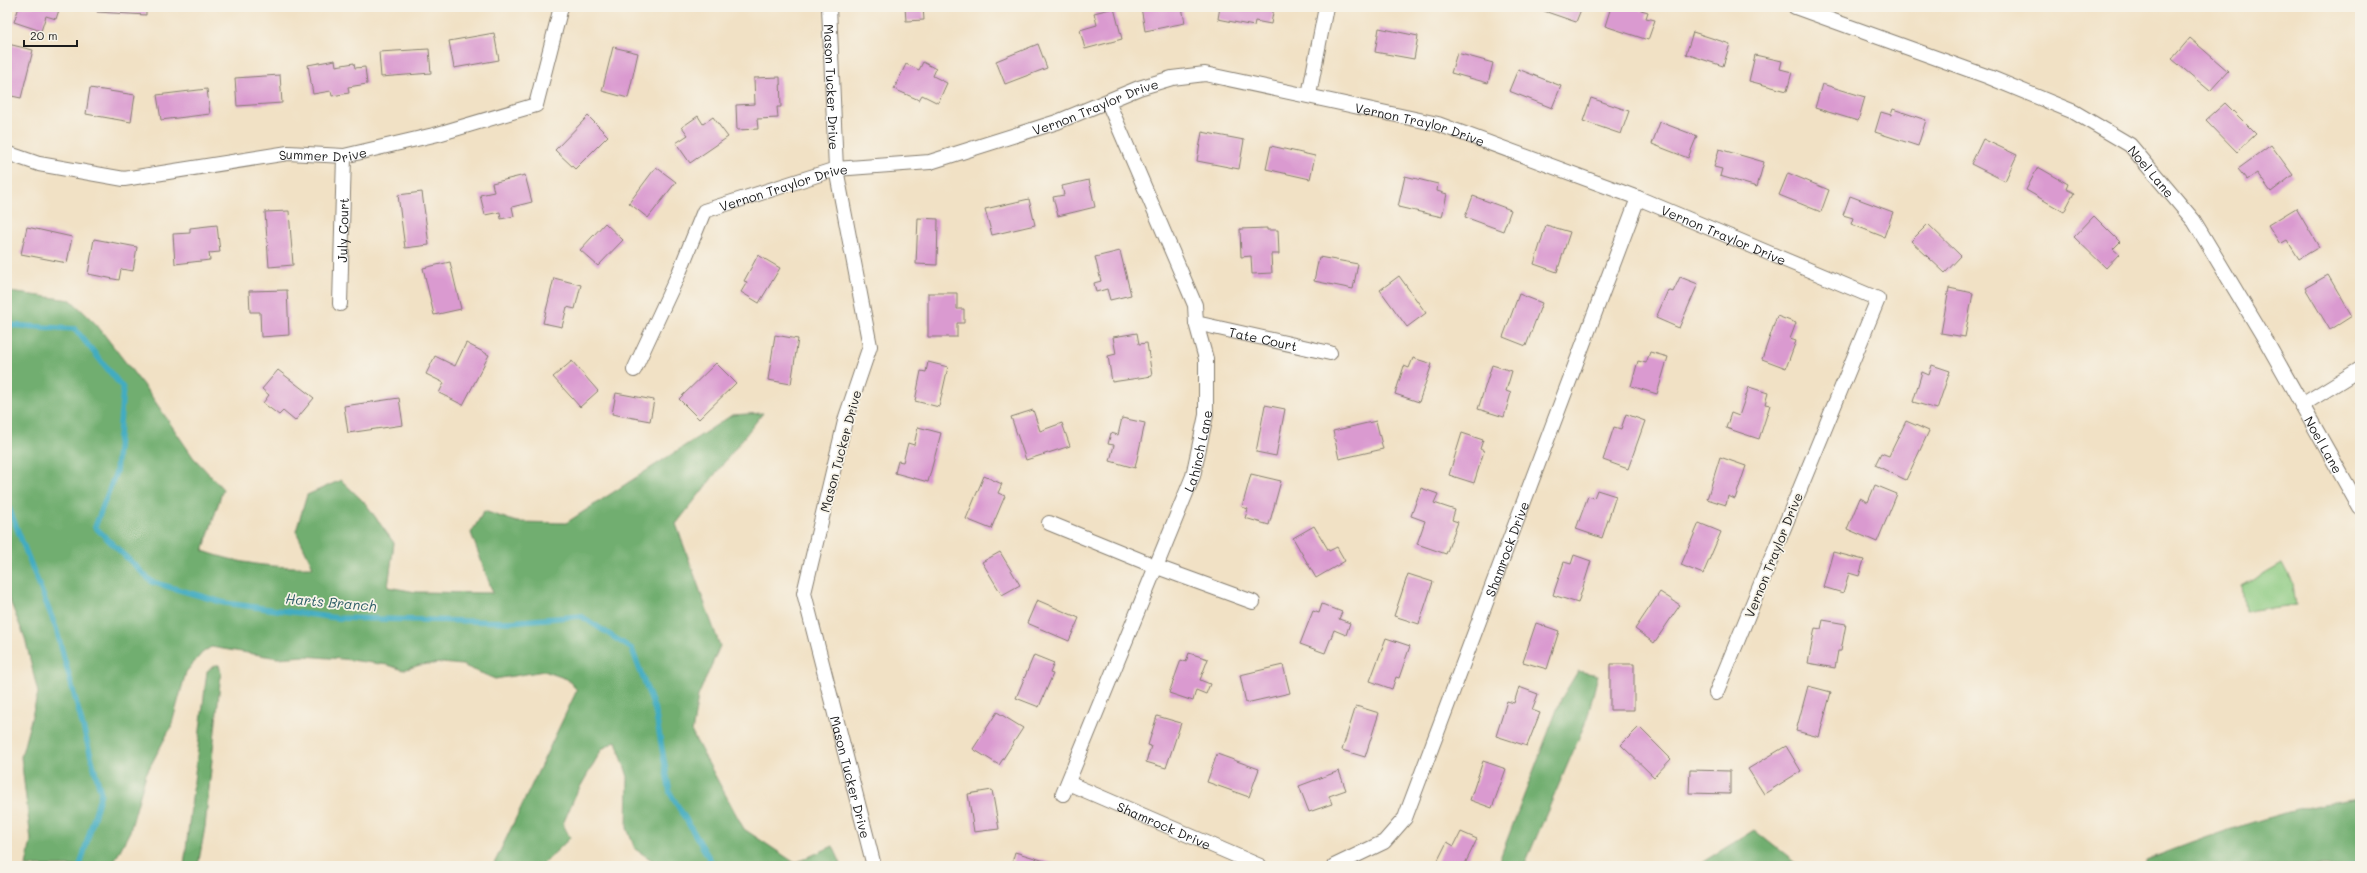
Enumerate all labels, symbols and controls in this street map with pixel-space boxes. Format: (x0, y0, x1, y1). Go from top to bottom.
scale bar (24, 22, 77, 48)
street label: Mason Tucker Drive (821, 24, 844, 150)
text: 20 m (30, 27, 58, 43)
street label: Vernon Traylor Drive (1030, 74, 1160, 138)
street label: Vernon Traylor Drive (1354, 98, 1487, 149)
street label: Noel Lane (2125, 141, 2179, 200)
street label: Summer Drive (277, 143, 368, 165)
street label: Vernon Traylor Drive (717, 160, 848, 214)
street label: July Court (333, 197, 351, 263)
street label: Vernon Traylor Drive (1659, 200, 1789, 268)
street label: Tate Court (1227, 322, 1299, 354)
street label: Mason Tucker Drive (816, 388, 864, 514)
street label: Lahinch Lane (1179, 410, 1215, 494)
street label: Noel Lane (2301, 413, 2347, 476)
street label: Vernon Traylor Drive (1740, 490, 1806, 620)
street label: Shamrock Drive (1481, 499, 1532, 599)
water label: Harts Branch (285, 589, 378, 615)
street label: Mason Tucker Drive (827, 714, 875, 840)
street label: Shamrock Drive (1115, 797, 1214, 852)

